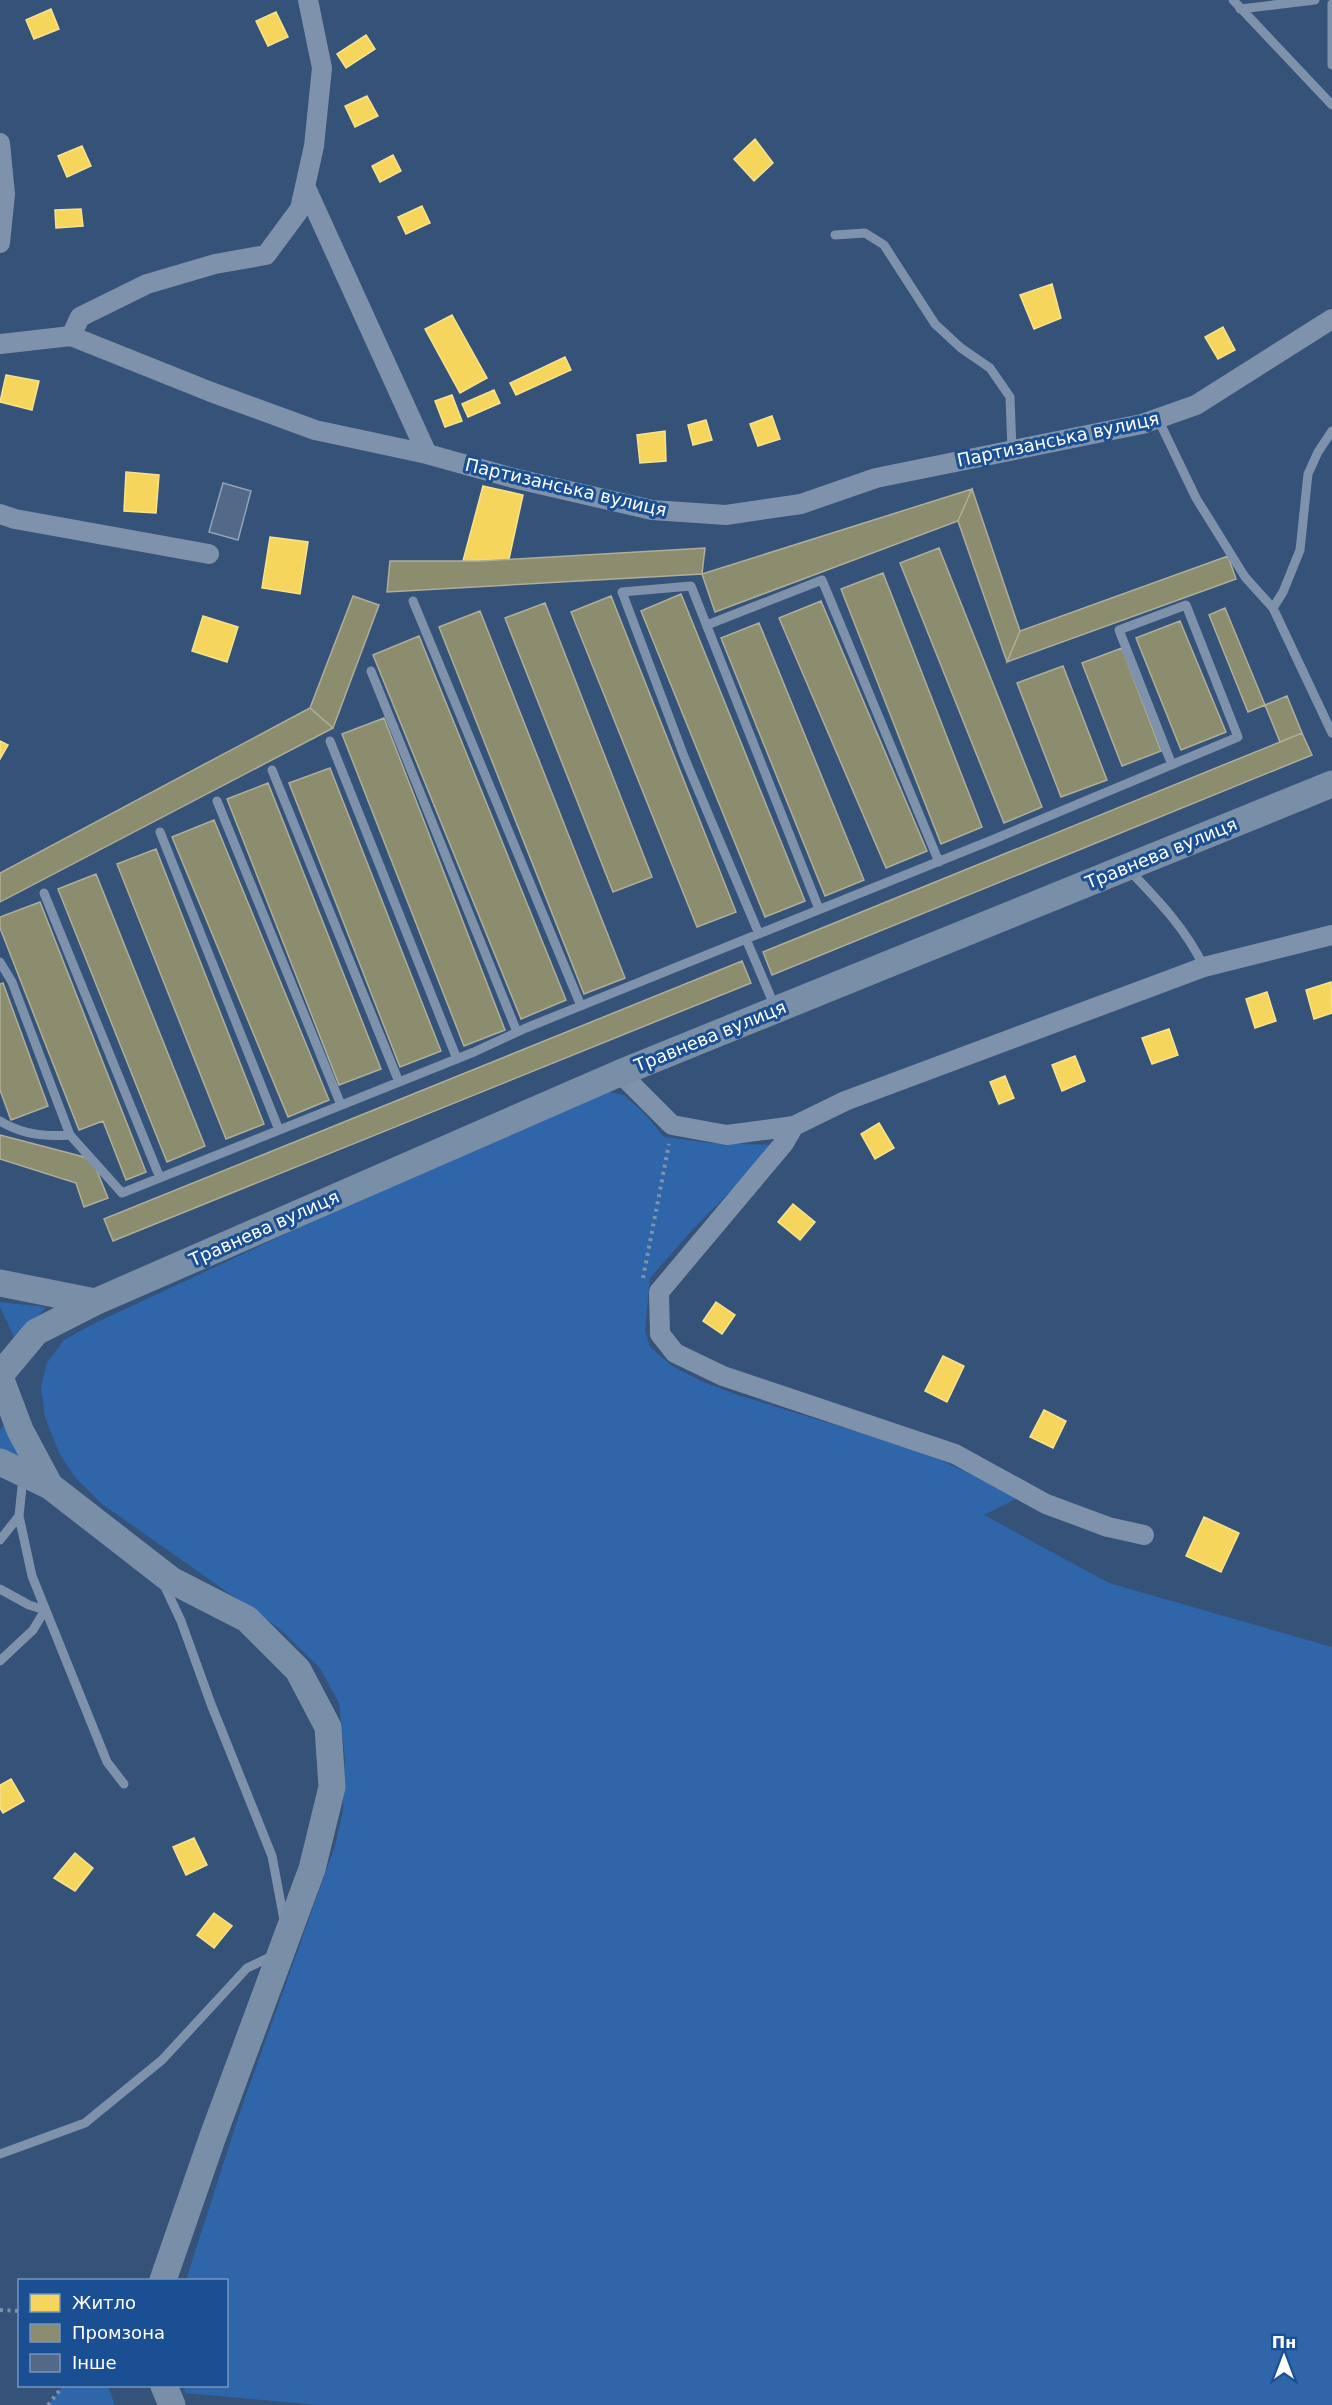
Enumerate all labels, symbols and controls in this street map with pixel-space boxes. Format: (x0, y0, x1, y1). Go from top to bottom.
street label: Партизанська вулиця (955, 407, 1161, 471)
street label: Партизанська вулиця (463, 454, 669, 520)
street label: Травнева вулиця (1081, 813, 1240, 893)
street label: Травнева вулиця (630, 996, 789, 1076)
street label: Травнева вулиця (185, 1186, 342, 1271)
legend (18, 2279, 228, 2387)
text: Житло (72, 2292, 136, 2313)
text: Промзона (72, 2322, 165, 2343)
north arrow (1254, 2327, 1314, 2387)
text: Пн (1272, 2333, 1296, 2352)
text: Інше (72, 2352, 117, 2373)

